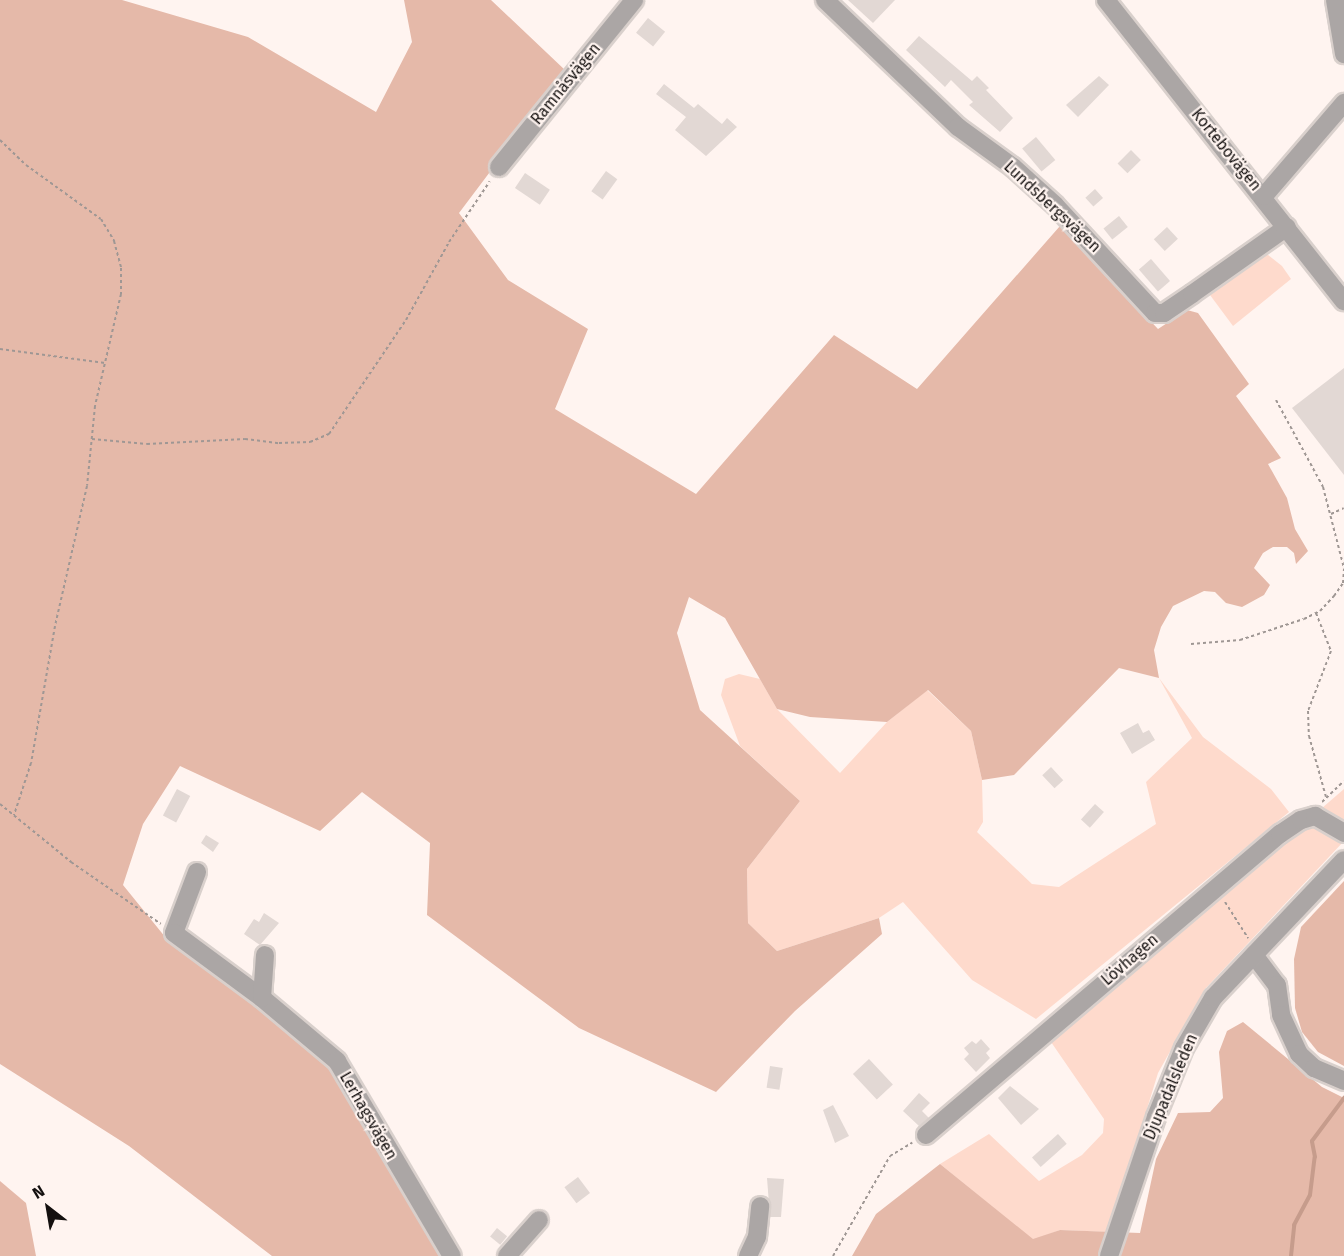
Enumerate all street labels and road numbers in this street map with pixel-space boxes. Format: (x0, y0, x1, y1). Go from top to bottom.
street label: Ramnåsvägen (527, 39, 605, 129)
street label: Kortebovägen (1187, 105, 1265, 195)
street label: Lundsbergsvägen (1000, 157, 1104, 257)
street label: Lövhagen (1098, 930, 1162, 990)
street label: Djupadalsleden (1140, 1031, 1202, 1143)
street label: Lerhagsvägen (335, 1069, 401, 1163)

